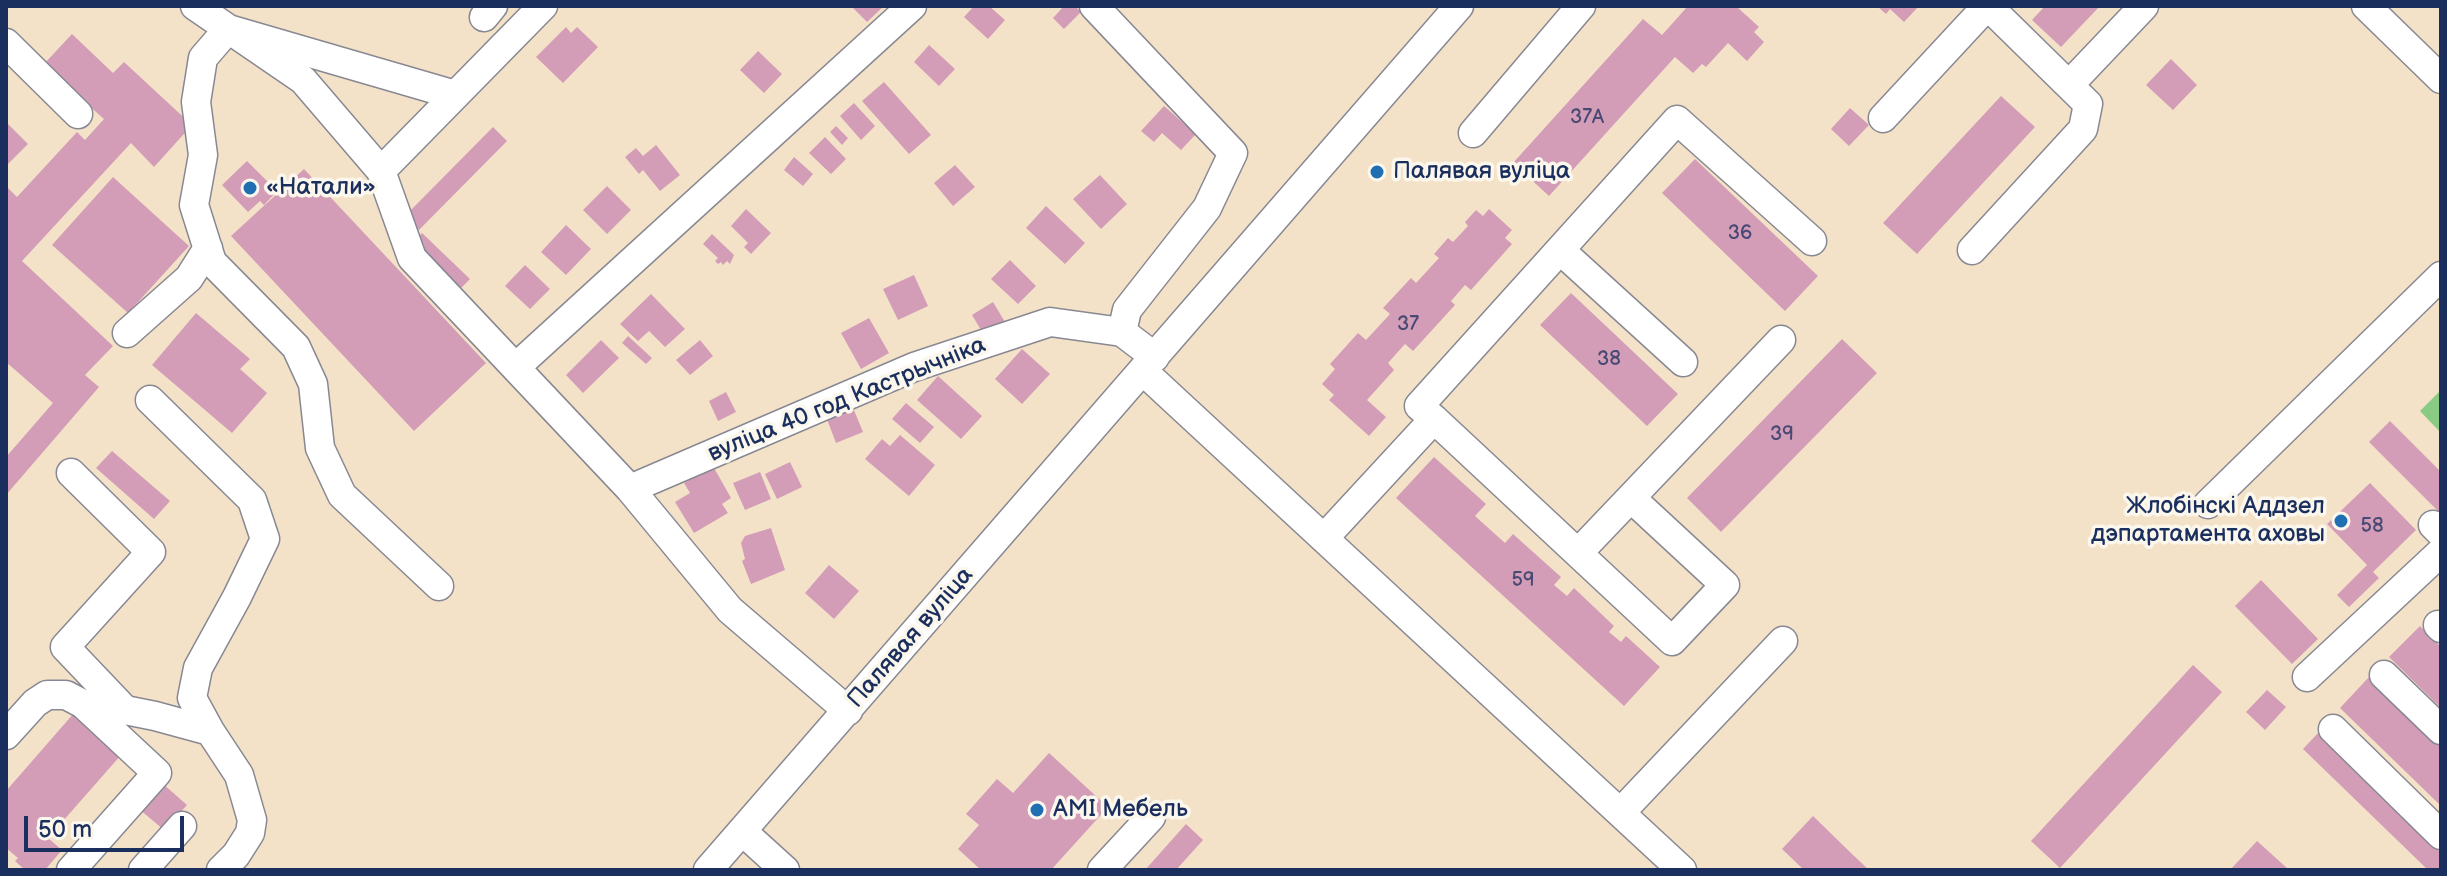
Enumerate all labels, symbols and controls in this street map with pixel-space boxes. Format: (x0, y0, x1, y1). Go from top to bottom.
house number: 37А (1570, 106, 1604, 130)
place label: Палявая вуліца (1393, 158, 1570, 186)
marker: Палявая вуліца (1368, 163, 1386, 181)
place label: «Натали» (266, 174, 376, 202)
marker: «Натали» (241, 179, 259, 197)
house number: 36 (1728, 222, 1752, 246)
house number: 37 (1397, 313, 1419, 337)
street label: вуліца 40 год Кастрычніка (704, 331, 990, 469)
house number: 38 (1597, 348, 1621, 372)
house number: 39 (1770, 423, 1794, 447)
place label: Жлобінскі Аддзел дэпартамента аховы (2091, 493, 2325, 549)
marker: Жлобінскі Аддзел дэпартамента аховы (2332, 512, 2350, 530)
house number: 58 (2360, 515, 2384, 539)
street label: Палявая вуліца (842, 562, 980, 714)
house number: 59 (1511, 569, 1535, 593)
place label: AMI Мебель (1053, 796, 1188, 824)
scale bar (28, 800, 188, 850)
marker: AMI Мебель (1028, 801, 1046, 819)
text: 50 m (38, 815, 92, 844)

